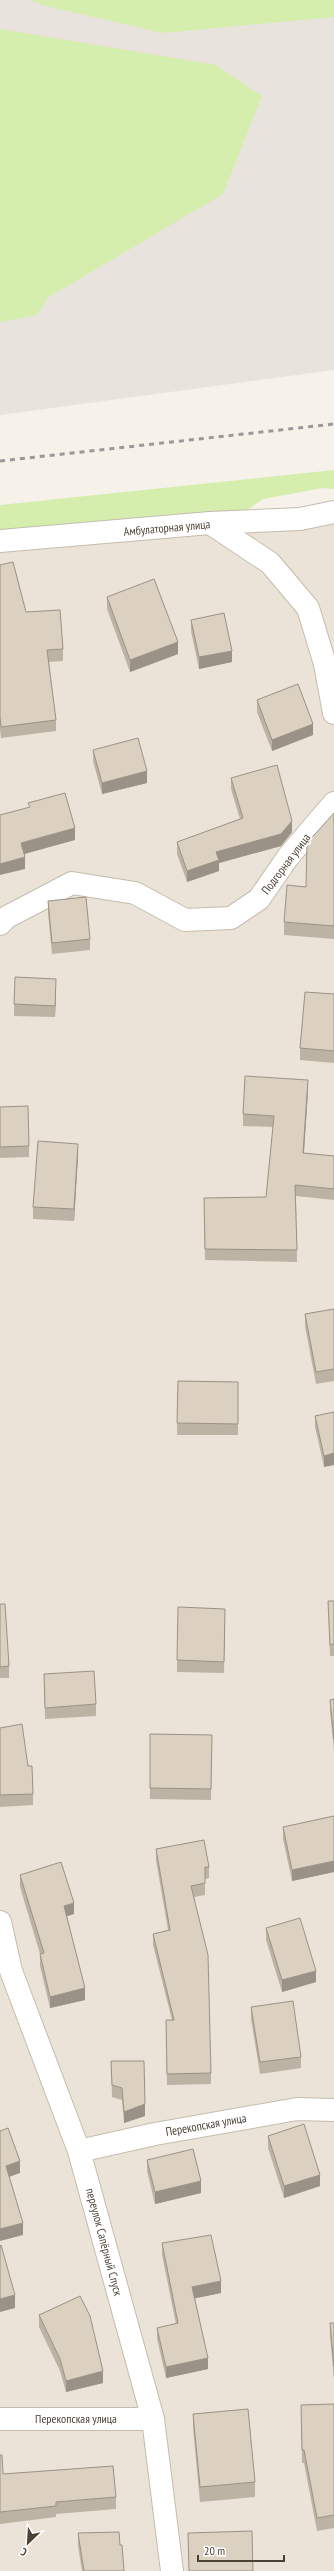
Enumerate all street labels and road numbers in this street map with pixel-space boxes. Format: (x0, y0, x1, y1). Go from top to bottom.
street label: Амбулаторная улица (123, 516, 211, 539)
street label: Подгорная улица (258, 830, 313, 897)
street label: Перекопская улица (164, 2110, 248, 2139)
street label: переулок Сапёрный Спуск (83, 2186, 126, 2298)
street label: Перекопская улица (35, 2411, 117, 2426)

